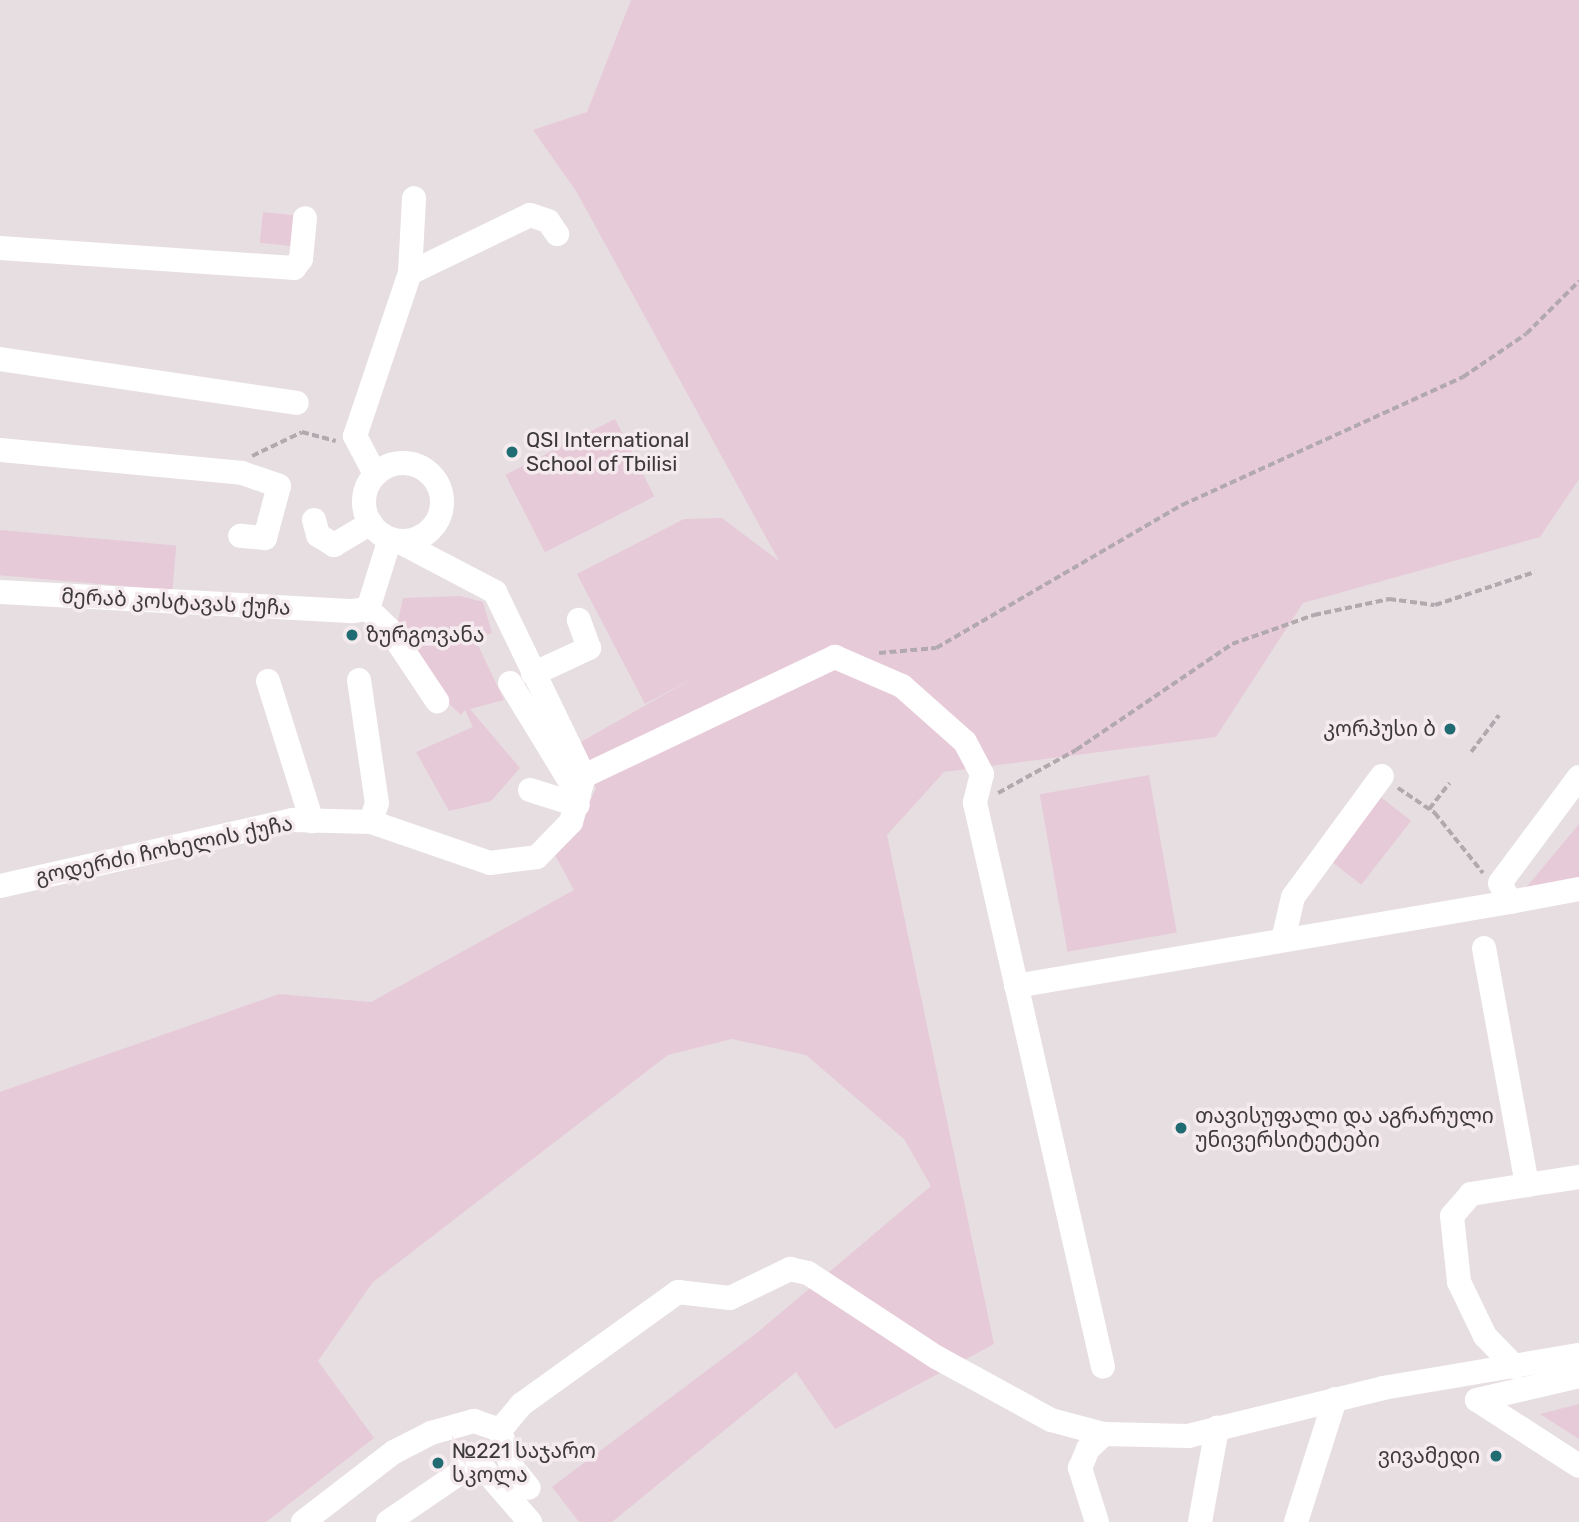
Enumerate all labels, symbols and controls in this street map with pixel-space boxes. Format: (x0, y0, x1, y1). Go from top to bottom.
place label: QSI International School of Tbilisi (526, 427, 689, 477)
marker: QSI International School of Tbilisi (504, 444, 520, 460)
street label: მერაბ კოსტავას ქუჩა (61, 583, 291, 621)
place label: ზურგოვანა (366, 622, 484, 648)
marker: ზურგოვანა (344, 627, 360, 643)
place label: კორპუსი ბ (1323, 716, 1436, 742)
marker: კორპუსი ბ (1442, 721, 1458, 737)
street label: გოდერძი ჩოხელის ქუჩა (33, 810, 295, 890)
place label: თავისუფალი და აგრარული უნივერსიტეტები (1195, 1103, 1494, 1153)
marker: თავისუფალი და აგრარული უნივერსიტეტები (1173, 1120, 1189, 1136)
place label: №221 საჯარო სკოლა (452, 1438, 596, 1488)
place label: ვივამედი (1378, 1443, 1480, 1469)
marker: ვივამედი (1486, 1446, 1506, 1466)
marker: №221 საჯარო სკოლა (430, 1455, 446, 1471)

